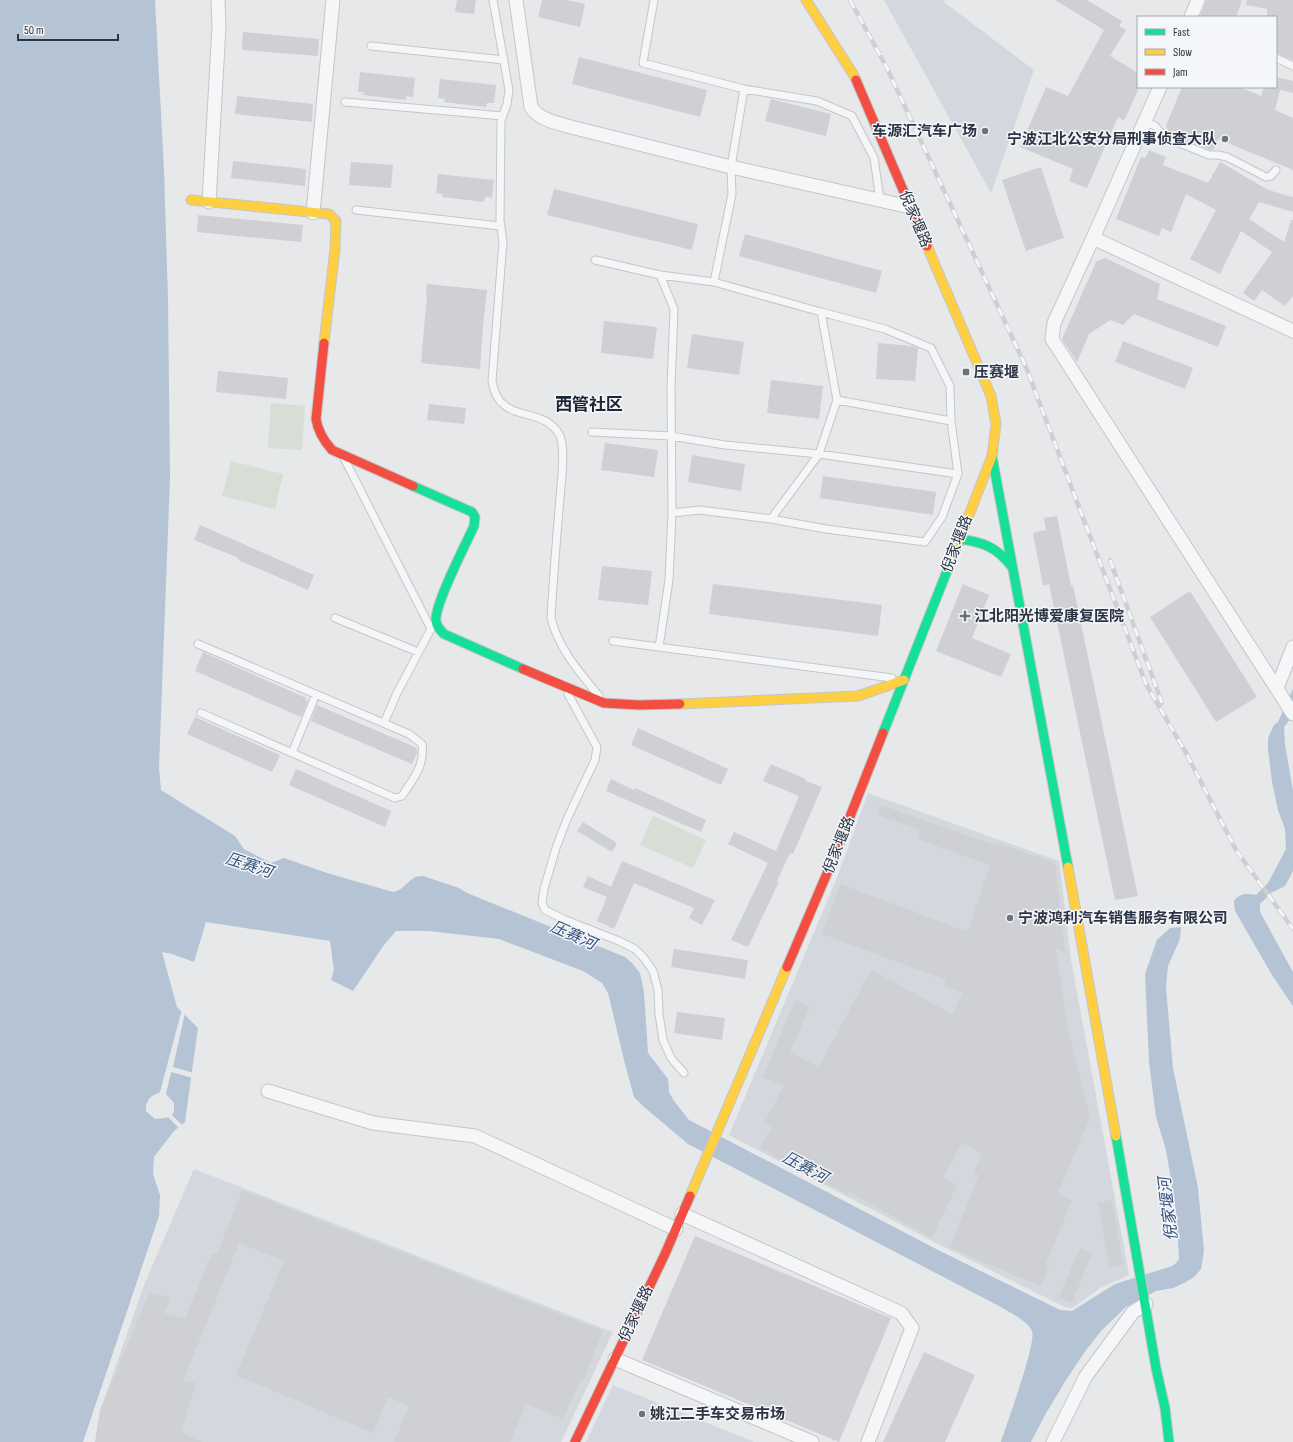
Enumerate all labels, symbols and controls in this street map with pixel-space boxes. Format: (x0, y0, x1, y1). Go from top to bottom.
scale bar (18, 16, 118, 42)
legend (1137, 16, 1277, 88)
text: 50 m (24, 23, 44, 38)
text: Fast (1173, 25, 1190, 40)
text: Slow (1173, 45, 1192, 60)
text: Jam (1172, 65, 1188, 80)
place label: 车源汇汽车广场 (872, 122, 977, 141)
marker: 车源汇汽车广场 (980, 126, 990, 136)
place label: 宁波江北公安分局刑事侦查大队 (1007, 130, 1217, 149)
marker: 宁波江北公安分局刑事侦查大队 (1220, 134, 1230, 144)
street label: 倪家堰路 (895, 188, 935, 250)
place label: 压赛堰 (974, 363, 1019, 382)
marker: 压赛堰 (961, 367, 971, 377)
district label: 西管社区 (555, 395, 623, 415)
street label: 倪家堰路 (937, 513, 977, 575)
place label: 江北阳光博爱康复医院 (974, 607, 1124, 626)
marker: 江北阳光博爱康复医院 (959, 610, 971, 622)
street label: 倪家堰路 (819, 814, 859, 876)
water label: 压赛河 (223, 850, 278, 883)
place label: 宁波鸿利汽车销售服务有限公司 (1018, 909, 1228, 928)
marker: 宁波鸿利汽车销售服务有限公司 (1005, 913, 1015, 923)
water label: 压赛河 (547, 918, 602, 956)
water label: 压赛河 (779, 1148, 833, 1189)
water label: 倪家堰河 (1155, 1173, 1182, 1242)
street label: 倪家堰路 (615, 1283, 657, 1345)
place label: 姚江二手车交易市场 (650, 1405, 785, 1424)
marker: 姚江二手车交易市场 (637, 1409, 647, 1419)

